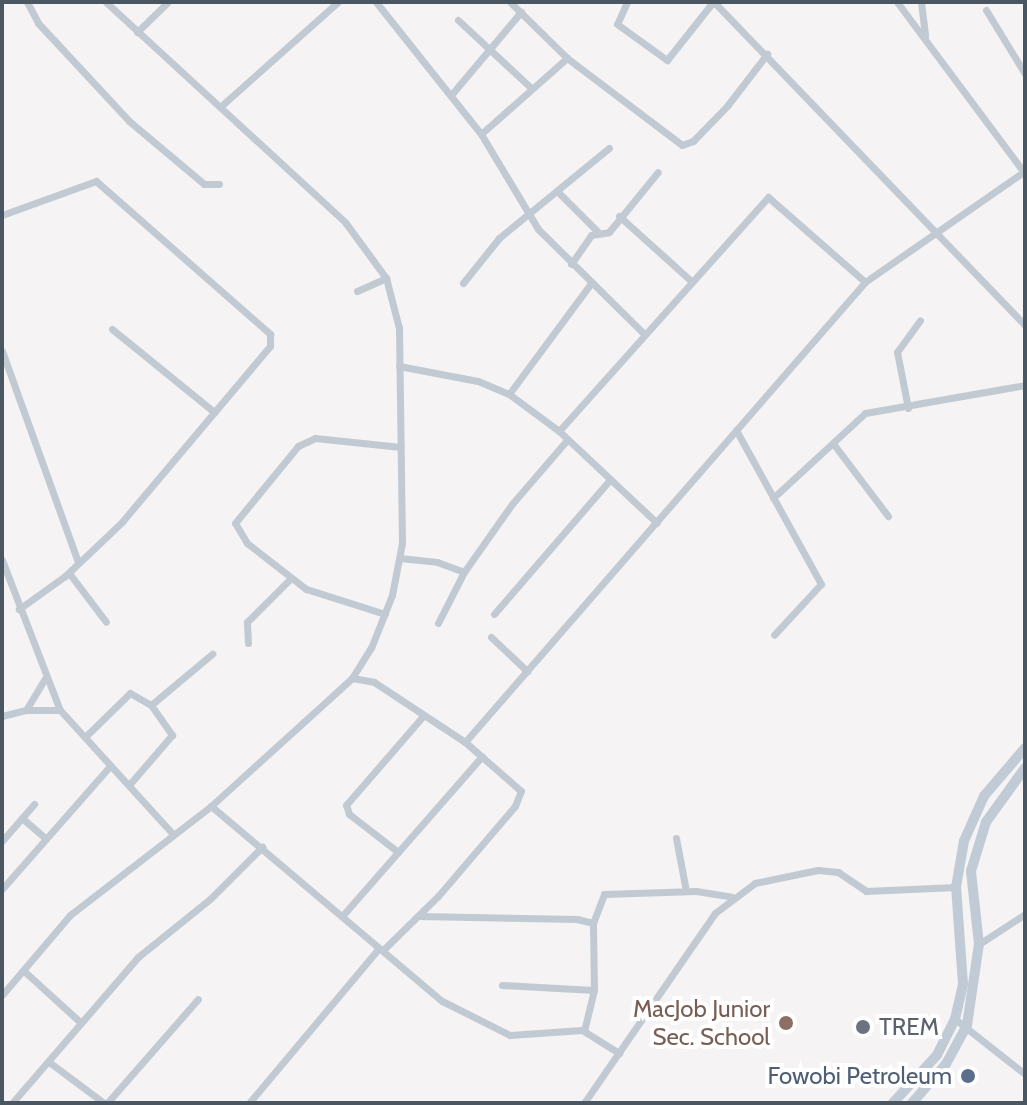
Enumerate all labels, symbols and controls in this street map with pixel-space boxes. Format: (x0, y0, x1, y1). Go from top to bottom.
place label: MacJob Junior Sec. School (633, 995, 770, 1051)
place label: TREM (879, 1013, 939, 1041)
marker: MacJob Junior Sec. School (777, 1014, 795, 1032)
marker: TREM (854, 1018, 872, 1036)
place label: Fowobi Petroleum (767, 1062, 952, 1090)
marker: Fowobi Petroleum (959, 1067, 977, 1085)

